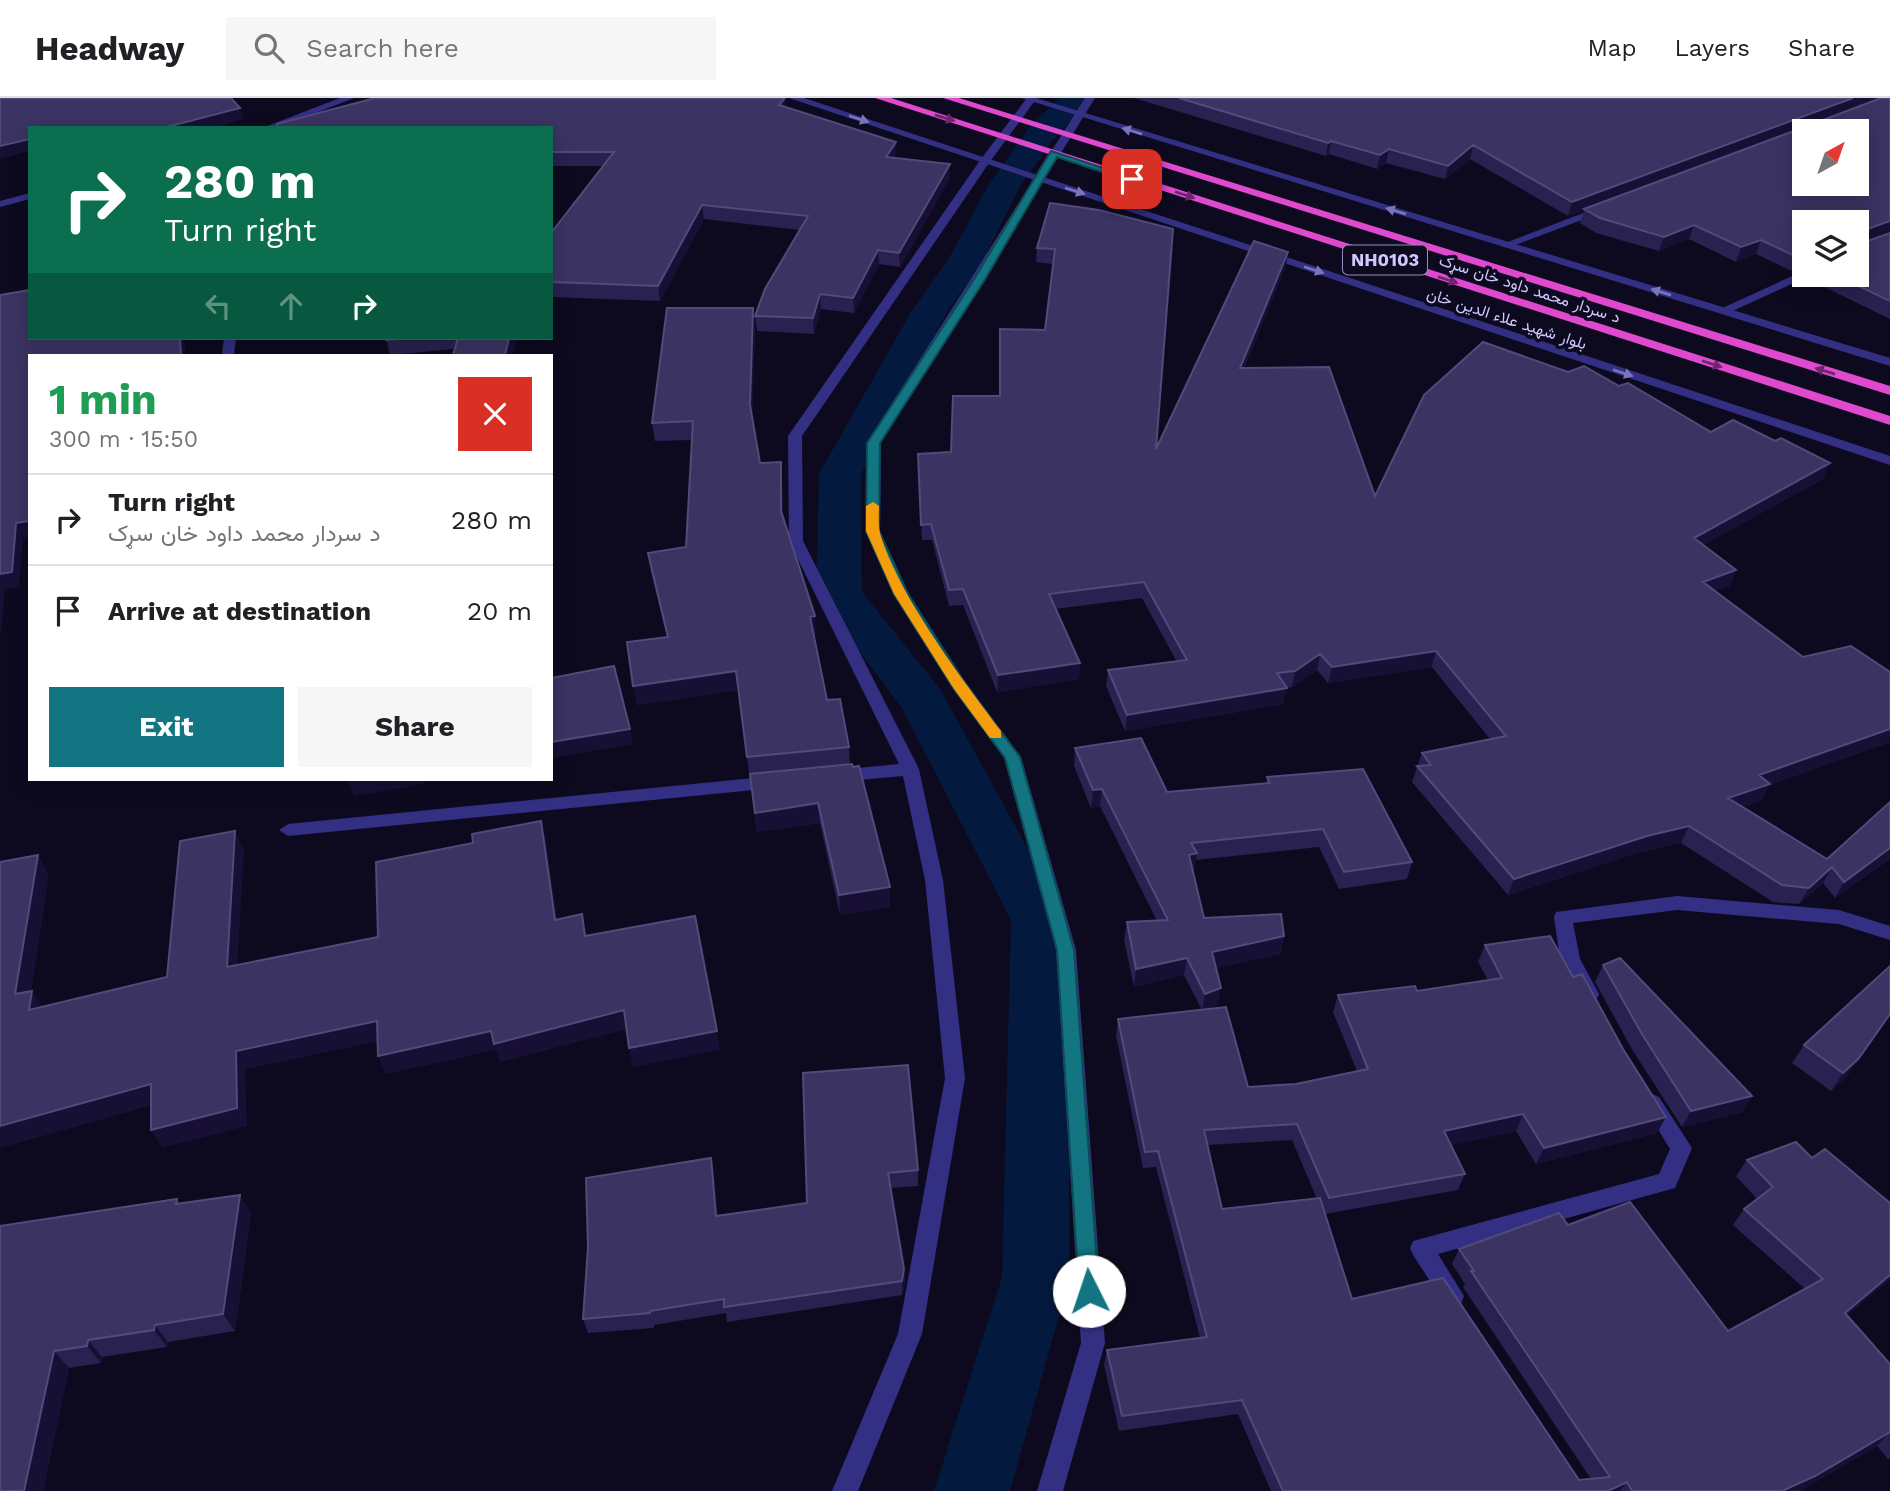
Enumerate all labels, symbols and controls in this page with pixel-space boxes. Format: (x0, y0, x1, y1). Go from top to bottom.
search box (226, 17, 716, 80)
text: Headway (35, 29, 184, 68)
icon: search (250, 29, 288, 67)
text: Search here (306, 33, 459, 63)
text: Map (1588, 34, 1636, 62)
text: Layers (1674, 34, 1750, 62)
text: Share (1788, 34, 1855, 62)
one-way arrow (849, 114, 870, 125)
one-way arrow (935, 114, 956, 124)
north arrow (1792, 119, 1869, 196)
map controls (1792, 119, 1869, 287)
one-way arrow (1121, 125, 1142, 135)
pin (1102, 149, 1162, 209)
text: 280 m (164, 152, 316, 210)
icon: right (49, 154, 140, 245)
icon: arrive (1113, 160, 1151, 198)
one-way arrow (1065, 186, 1086, 197)
one-way arrow (1175, 191, 1196, 201)
one-way arrow (1386, 206, 1407, 216)
button: layers (1792, 210, 1869, 287)
text: Turn right (164, 211, 316, 249)
road number: NH0103 (1343, 246, 1427, 274)
street label: د سردار محمد داود خان سړک (1436, 250, 1623, 329)
one-way arrow (1304, 266, 1325, 276)
one-way arrow (1438, 275, 1459, 286)
street label: بلوار شهید علاء الدین خان (1424, 284, 1589, 354)
one-way arrow (1650, 286, 1671, 297)
icon: left (199, 287, 237, 325)
icon: ahead (272, 287, 310, 325)
icon: right (345, 287, 383, 325)
one-way arrow (1701, 360, 1722, 370)
one-way arrow (1814, 365, 1835, 375)
one-way arrow (1613, 368, 1634, 379)
text: 1 min (49, 375, 157, 424)
button: close (458, 377, 532, 451)
text: 300 m · 15:50 (49, 426, 198, 453)
text: Turn right (108, 487, 235, 517)
icon: right (49, 501, 87, 539)
text: 280 m (451, 505, 532, 535)
text: د سردار محمد داود خان سړک (108, 520, 381, 547)
icon: arrive (49, 592, 87, 630)
text: Arrive at destination (108, 596, 371, 626)
text: 20 m (467, 596, 532, 626)
button: Exit (49, 687, 284, 767)
button: Share (298, 687, 532, 767)
position arrow (1052, 1254, 1126, 1328)

